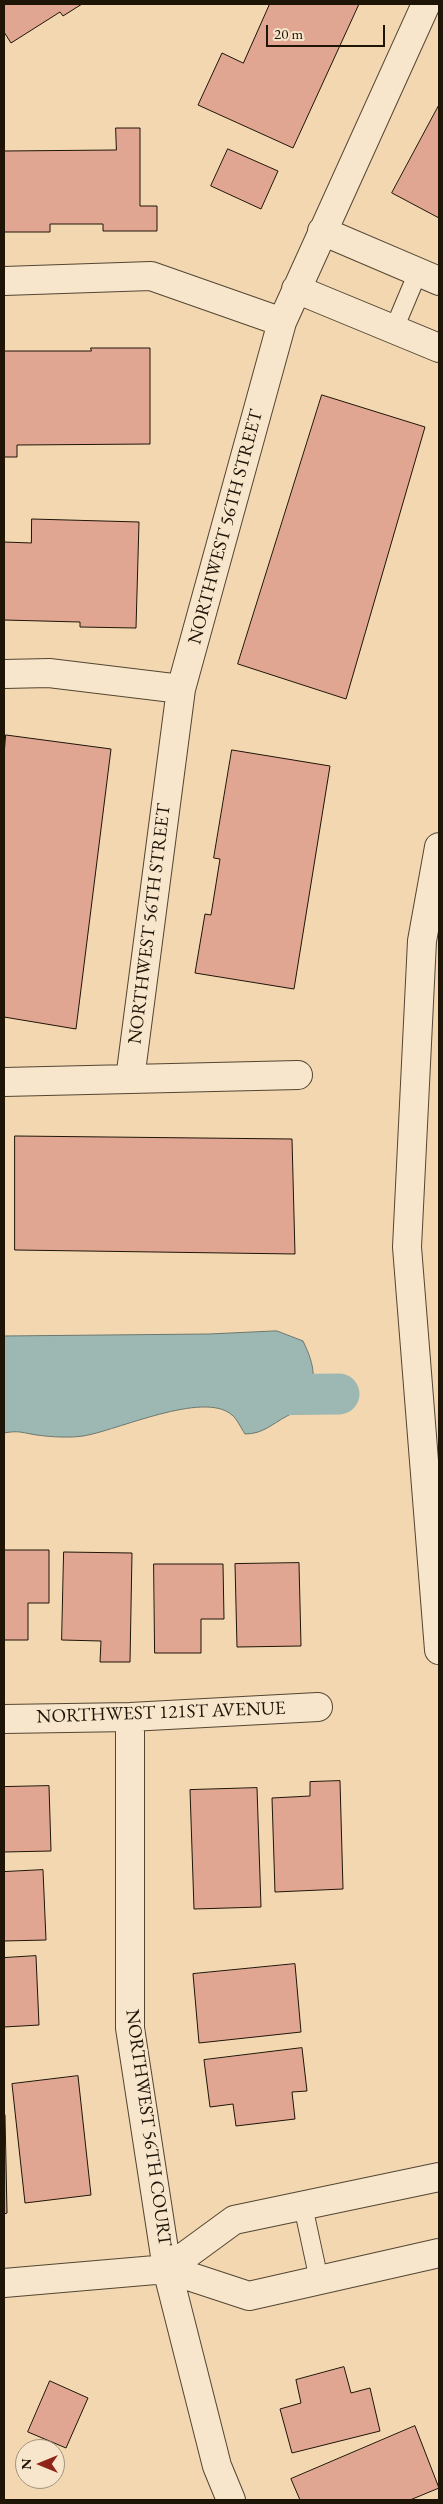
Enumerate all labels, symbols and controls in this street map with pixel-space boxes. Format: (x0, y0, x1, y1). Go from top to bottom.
scale bar (268, 15, 387, 47)
text: 20 m (274, 24, 303, 43)
street label: NORTHWEST 56TH STREET (184, 407, 268, 647)
street label: NORTHWEST 56TH STREET (124, 802, 176, 1046)
street label: NORTHWEST 121ST AVENUE (36, 1697, 286, 1729)
street label: NORTHWEST 56TH COURT (120, 2008, 176, 2248)
north arrow (15, 2439, 65, 2489)
text: N (17, 2458, 35, 2470)

